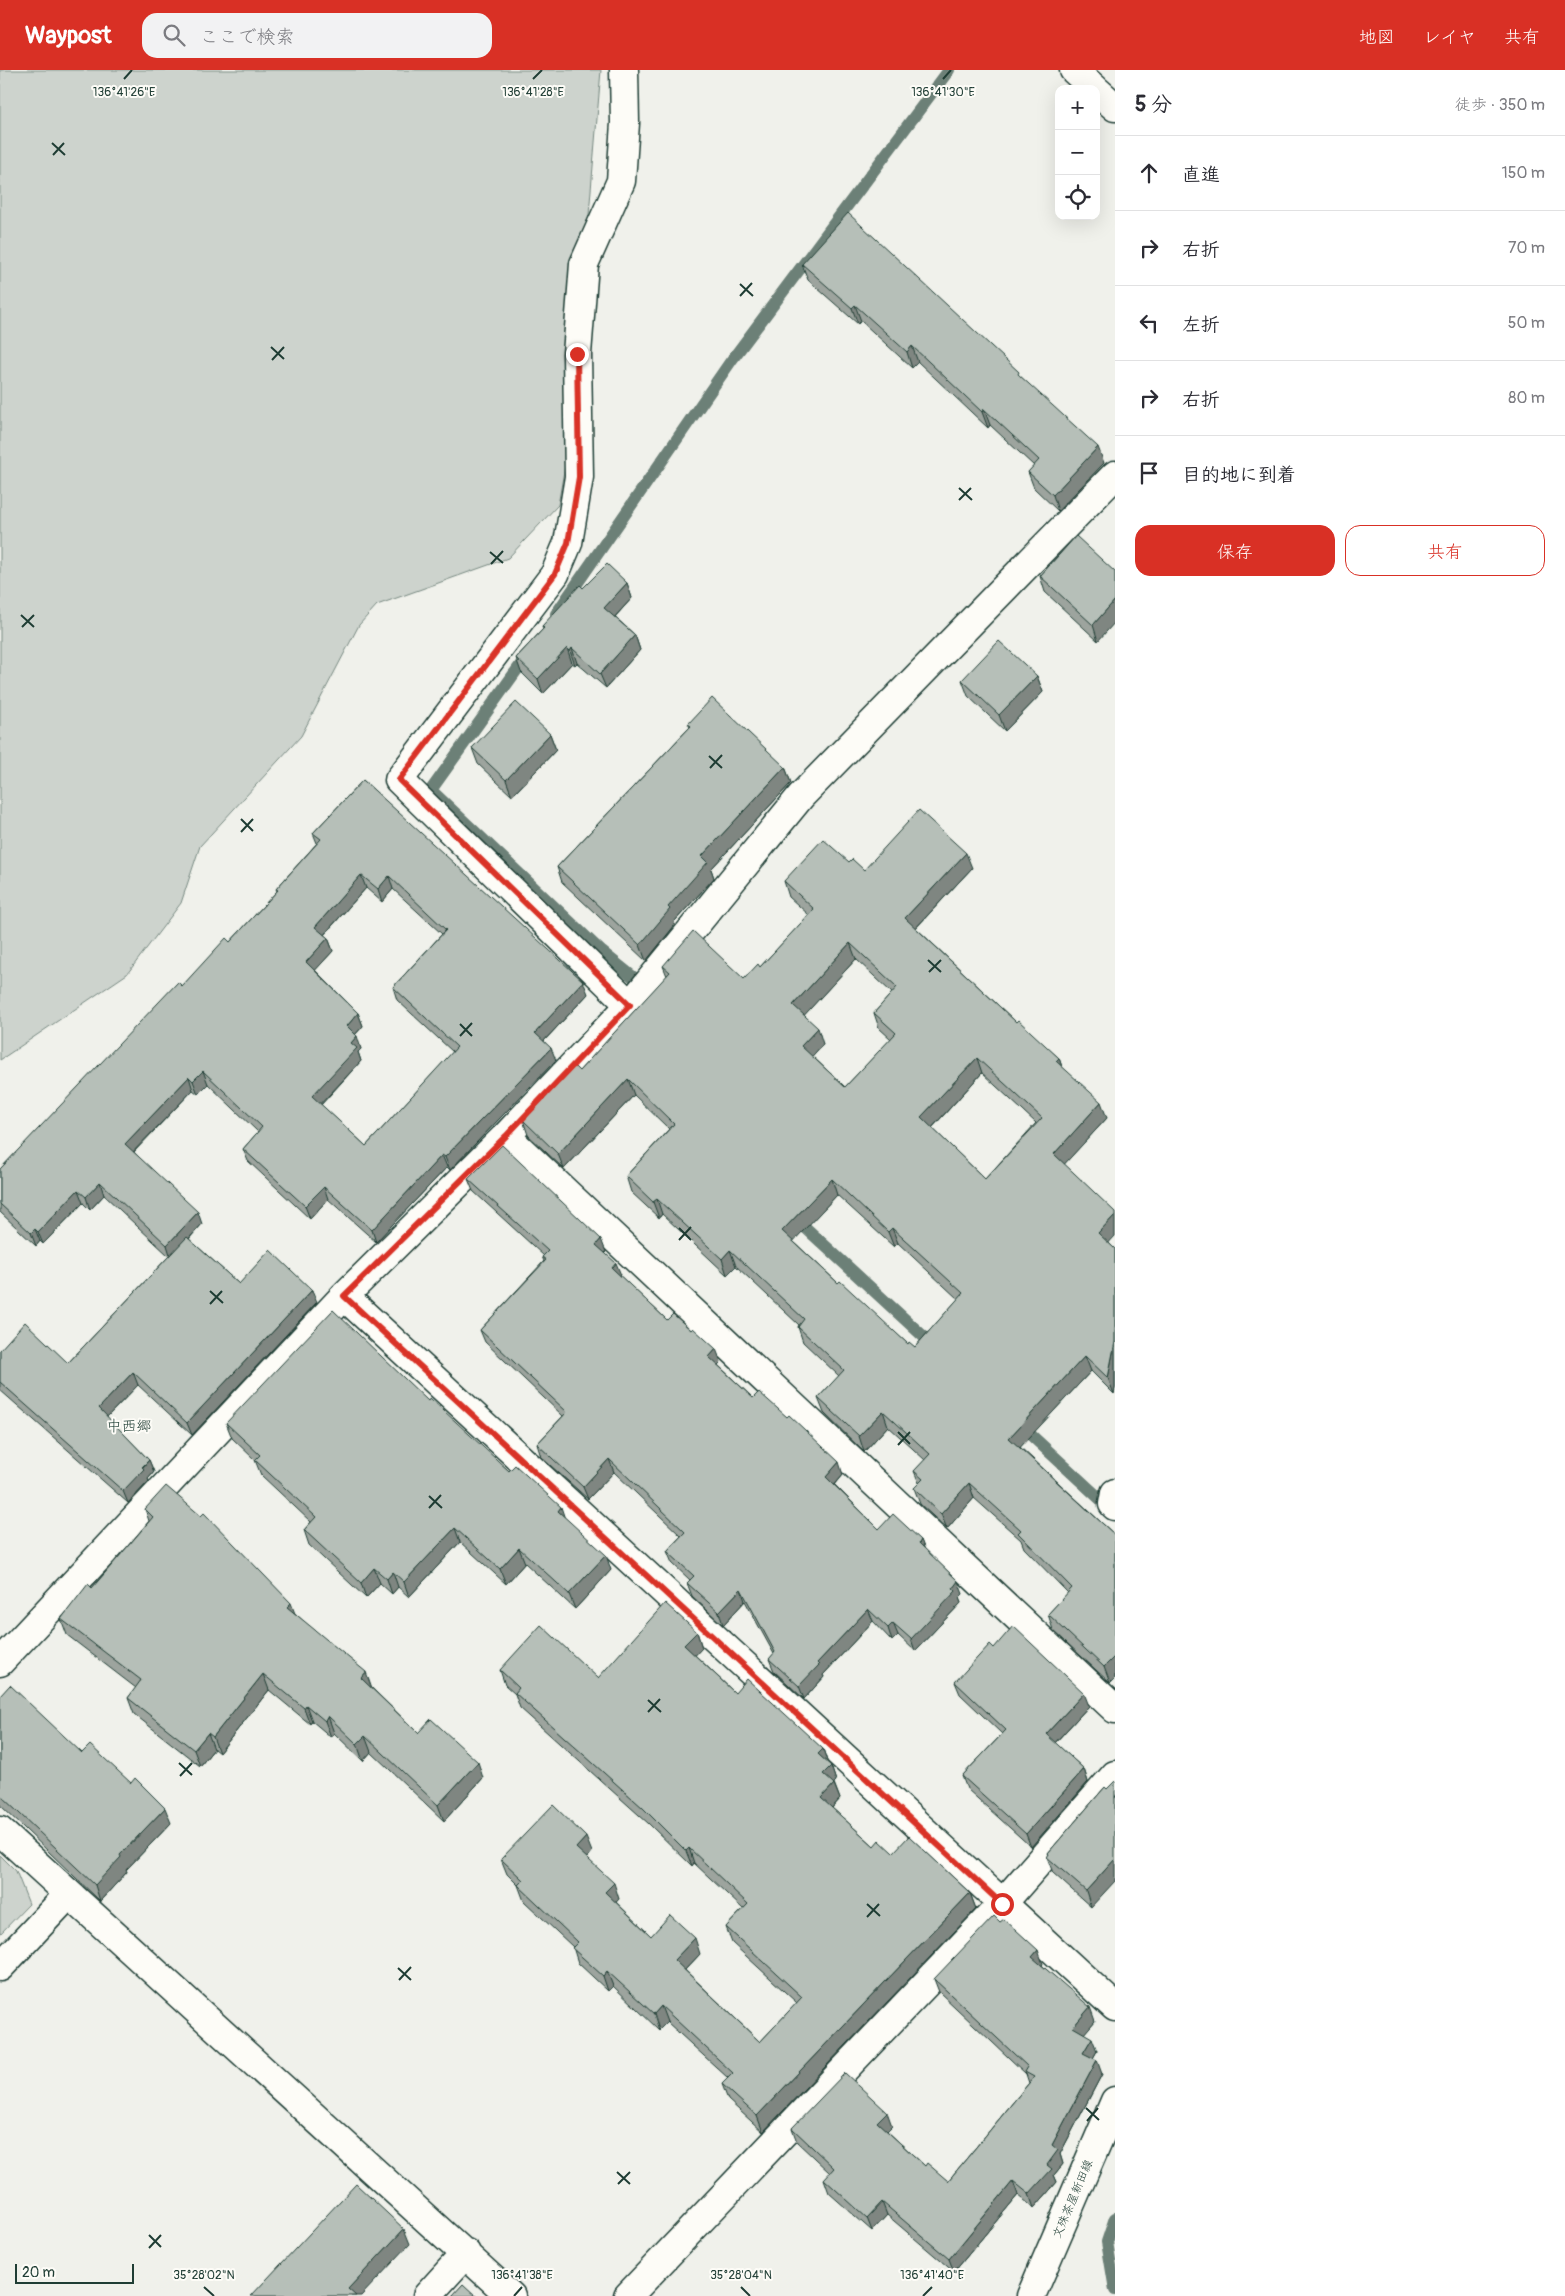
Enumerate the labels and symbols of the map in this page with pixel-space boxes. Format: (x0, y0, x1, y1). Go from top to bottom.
text: 136°41'26"E (93, 85, 155, 100)
text: 136°41'28"E (502, 85, 564, 100)
text: 136°41'30"E (911, 85, 975, 100)
route end (566, 343, 589, 366)
district label: 中西郷 (106, 1417, 152, 1436)
route start (991, 1893, 1014, 1916)
street label: 文殊茶屋新田線 (1050, 2157, 1096, 2241)
scale bar (15, 2261, 134, 2284)
text: 35°28'02"N (173, 2268, 235, 2283)
text: 136°41'38"E (491, 2268, 553, 2283)
text: 35°28'04"N (710, 2268, 772, 2283)
text: 136°41'40"E (900, 2268, 964, 2283)

